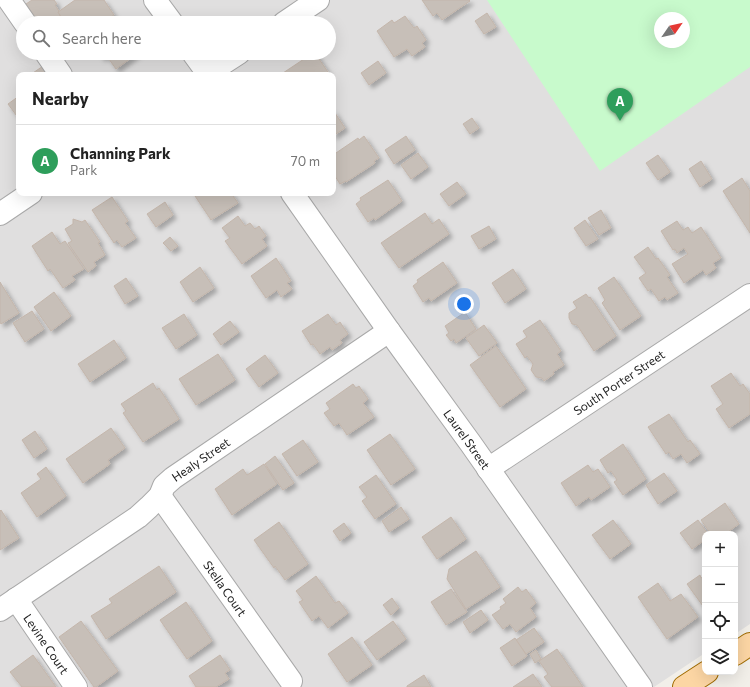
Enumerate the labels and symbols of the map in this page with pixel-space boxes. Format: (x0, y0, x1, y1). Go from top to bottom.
north arrow (654, 12, 690, 48)
pin: A (607, 88, 633, 121)
your location (454, 294, 474, 314)
street label: South Porter Street (571, 347, 667, 417)
street label: Laurel Street (441, 406, 493, 472)
street label: Healy Street (169, 435, 232, 484)
street label: Stella Court (201, 558, 250, 619)
street label: Levine Court (21, 611, 72, 676)

